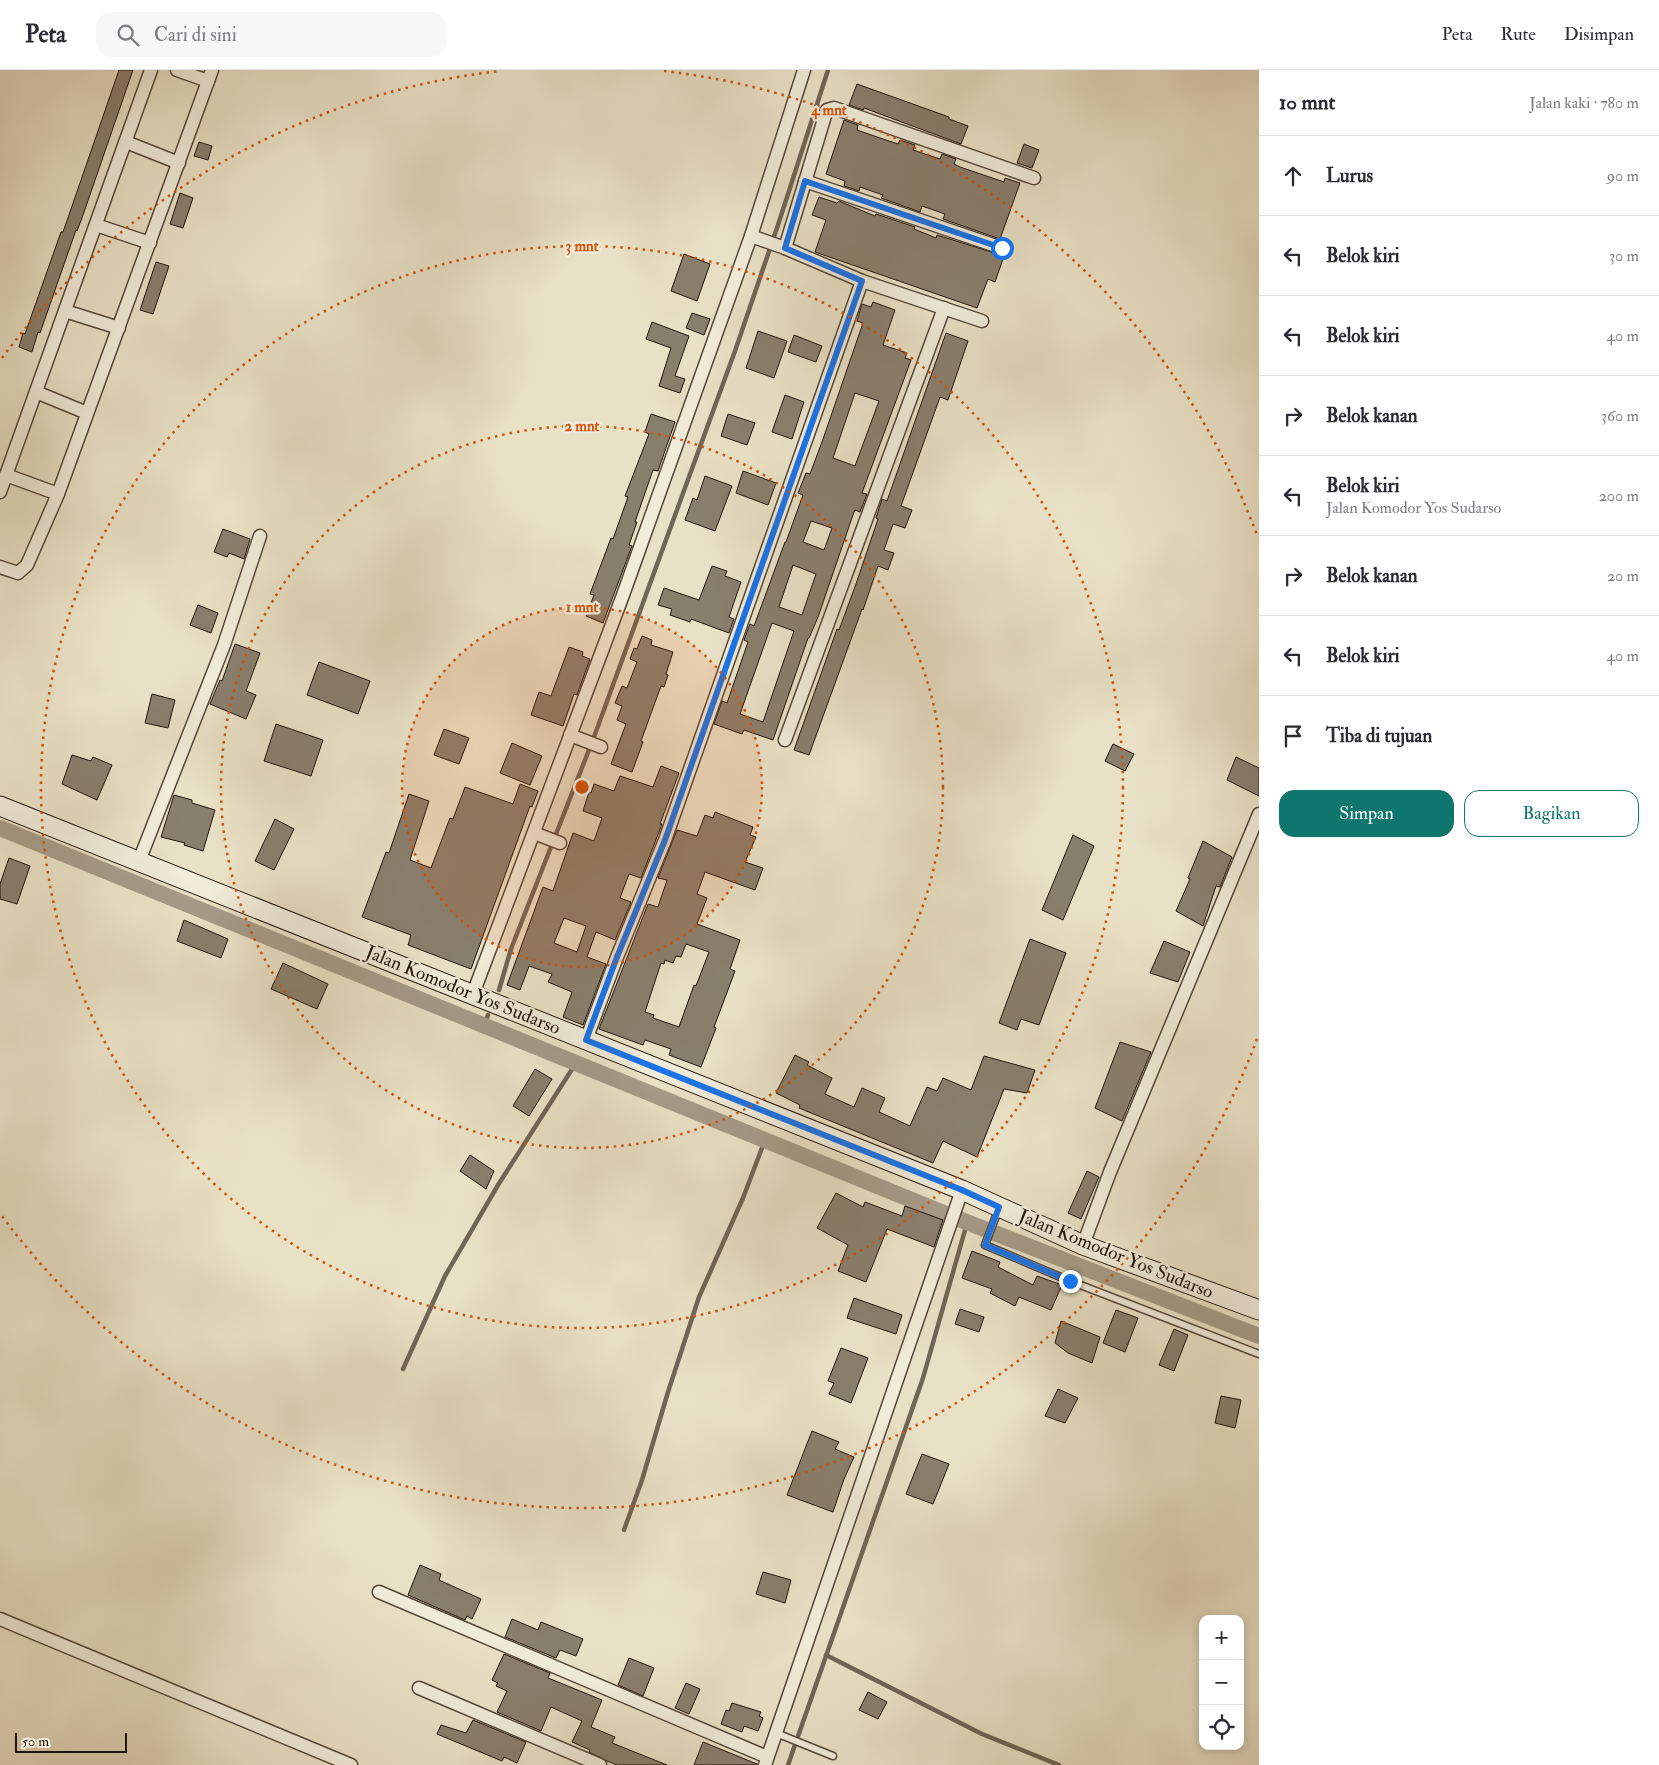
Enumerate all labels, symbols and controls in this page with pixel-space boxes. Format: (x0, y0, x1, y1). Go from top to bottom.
search box (96, 12, 446, 57)
text: Peta (25, 19, 66, 50)
icon: search (114, 21, 142, 49)
text: Cari di sini (154, 23, 237, 47)
text: Peta (1442, 23, 1473, 46)
text: Rute (1501, 23, 1536, 46)
text: Disimpan (1564, 23, 1634, 46)
text: 10 mnt (1279, 89, 1335, 116)
text: Jalan kaki · 780 m (1529, 93, 1639, 113)
text: 4 mnt (810, 101, 847, 120)
icon: ahead (1279, 162, 1307, 190)
text: Lurus (1326, 164, 1373, 188)
text: 90 m (1607, 166, 1639, 186)
text: 3 mnt (565, 237, 599, 256)
route start (991, 237, 1014, 260)
icon: left (1279, 242, 1307, 270)
text: Belok kiri (1326, 244, 1400, 268)
text: 30 m (1609, 246, 1639, 266)
icon: left (1279, 322, 1307, 350)
text: Belok kiri (1326, 324, 1400, 348)
text: 40 m (1606, 326, 1639, 346)
icon: right (1279, 402, 1307, 430)
text: Belok kanan (1326, 404, 1417, 428)
text: 360 m (1601, 406, 1639, 426)
text: 2 mnt (565, 417, 600, 436)
text: Belok kiri (1326, 474, 1400, 498)
icon: left (1279, 482, 1307, 510)
text: 200 m (1599, 486, 1639, 506)
text: Jalan Komodor Yos Sudarso (1326, 498, 1501, 518)
icon: right (1279, 562, 1307, 590)
text: Belok kanan (1326, 564, 1417, 588)
text: 20 m (1607, 566, 1639, 586)
text: 1 mnt (566, 598, 598, 617)
icon: left (1279, 642, 1307, 670)
text: Belok kiri (1326, 644, 1400, 668)
text: 40 m (1606, 646, 1639, 666)
icon: arrive (1279, 722, 1307, 750)
text: Tiba di tujuan (1326, 724, 1432, 748)
centre of rings (573, 778, 591, 796)
button: Simpan (1279, 790, 1454, 837)
button: Bagikan (1464, 790, 1639, 837)
street label: Jalan Komodor Yos Sudarso (361, 940, 564, 1040)
street label: Jalan Komodor Yos Sudarso (1014, 1204, 1217, 1304)
route end (1059, 1270, 1082, 1293)
map controls (1199, 1615, 1244, 1750)
button: + (1199, 1615, 1244, 1660)
button: − (1199, 1660, 1244, 1705)
button: locate (1199, 1705, 1244, 1750)
scale bar (15, 1730, 128, 1753)
text: 50 m (22, 1733, 49, 1750)

